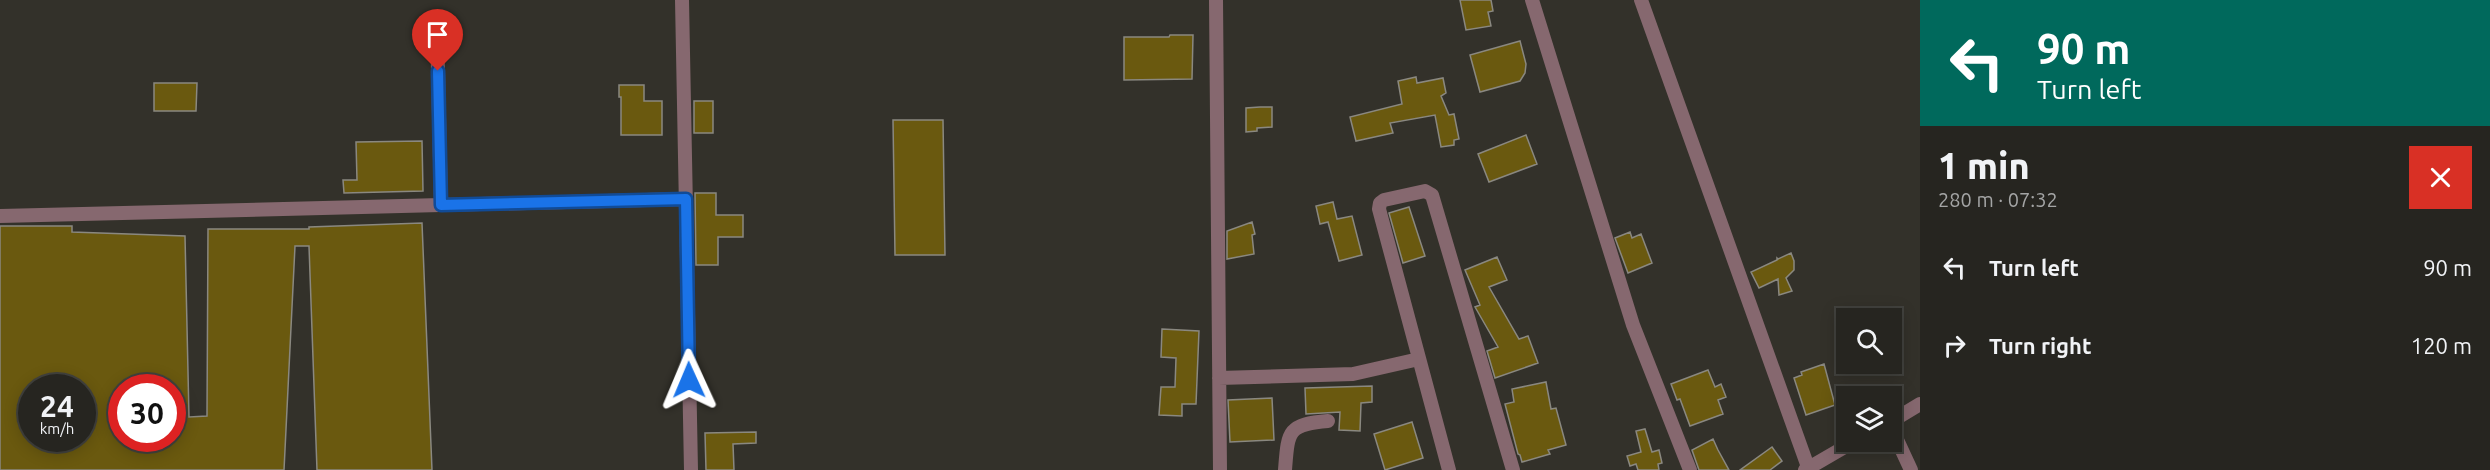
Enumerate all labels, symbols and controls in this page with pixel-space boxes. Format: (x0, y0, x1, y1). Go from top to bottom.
pin (412, 9, 463, 71)
icon: arrive (421, 18, 454, 51)
icon: left (1938, 24, 2016, 102)
text: 90 m (2037, 25, 2131, 72)
text: Turn left (2037, 74, 2141, 104)
text: 1 min (1938, 145, 2030, 186)
button: close (2409, 146, 2472, 209)
text: 280 m · 07:32 (1938, 188, 2058, 211)
icon: left (1938, 251, 1971, 284)
text: Turn left (1989, 255, 2079, 280)
text: 90 m (2423, 255, 2472, 280)
map controls (1836, 308, 1902, 452)
button: search (1836, 308, 1902, 374)
icon: right (1938, 329, 1971, 362)
text: Turn right (1989, 333, 2091, 358)
text: 120 m (2411, 333, 2472, 358)
position arrow (657, 348, 721, 412)
speed limit sign: 30 (108, 374, 186, 452)
button: layers (1836, 386, 1902, 452)
text: 24 (40, 389, 74, 423)
text: km/h (40, 420, 74, 437)

